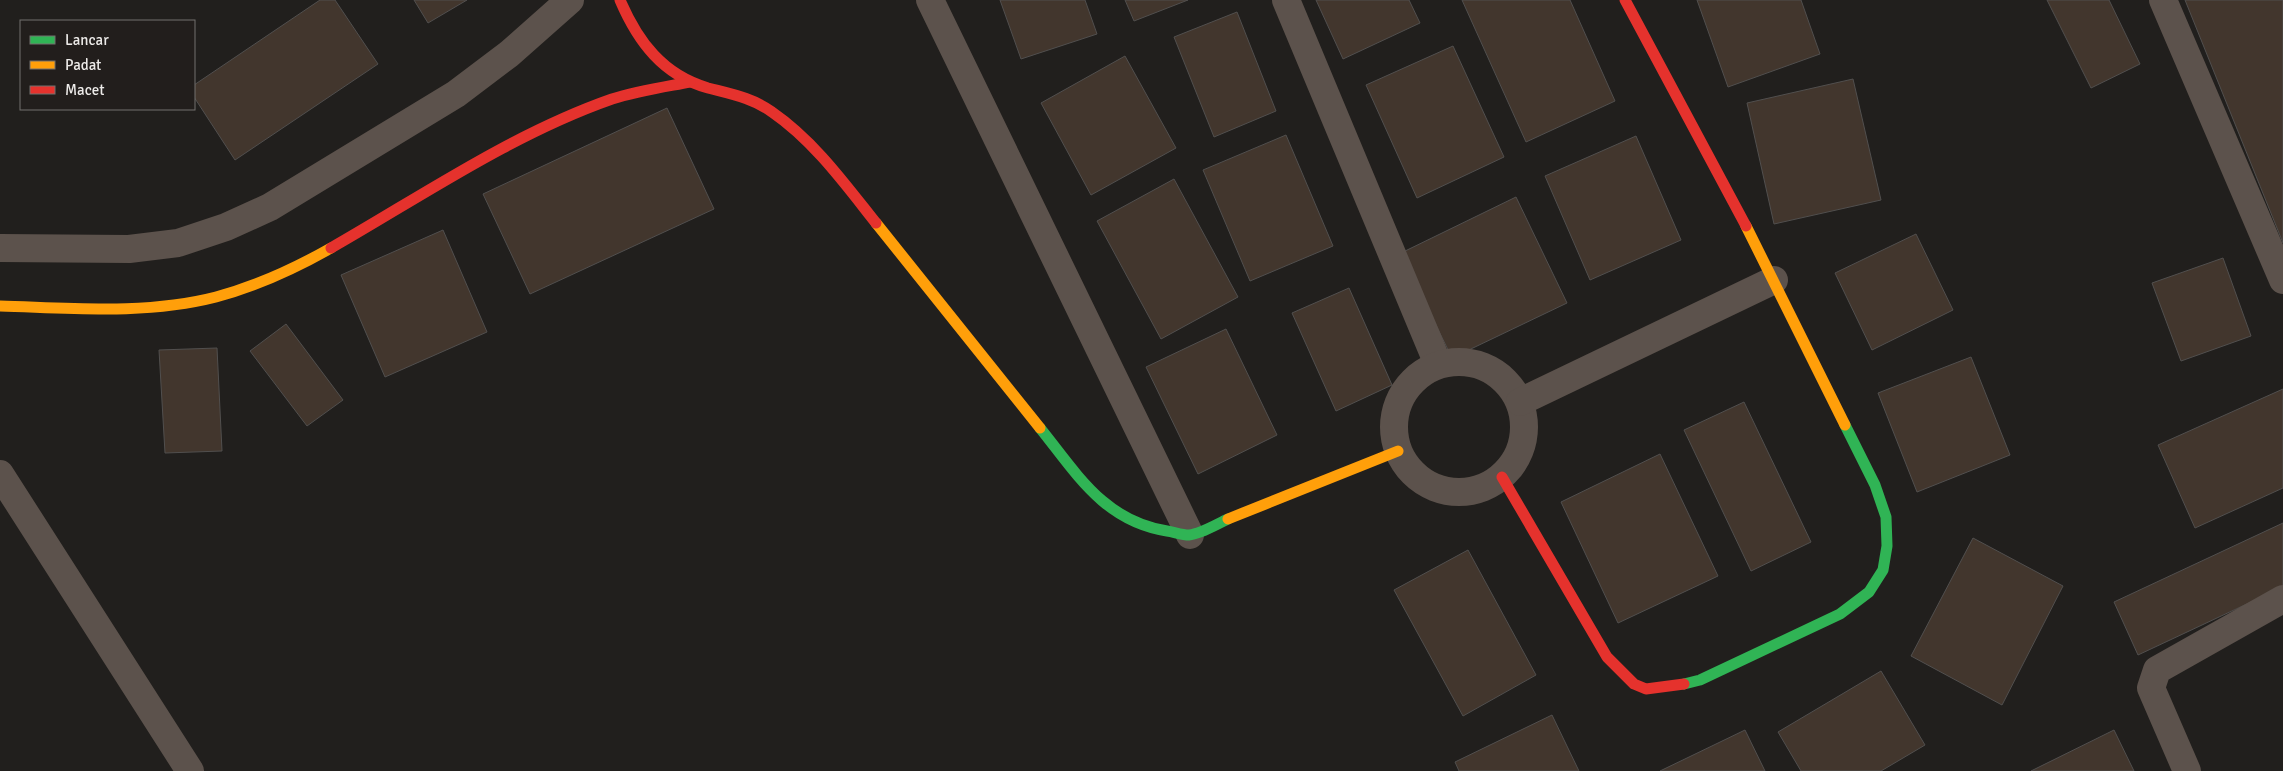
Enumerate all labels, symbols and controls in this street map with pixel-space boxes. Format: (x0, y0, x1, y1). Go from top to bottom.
legend (20, 20, 195, 110)
text: Lancar (65, 31, 109, 49)
text: Padat (65, 56, 101, 74)
text: Macet (65, 81, 104, 99)

